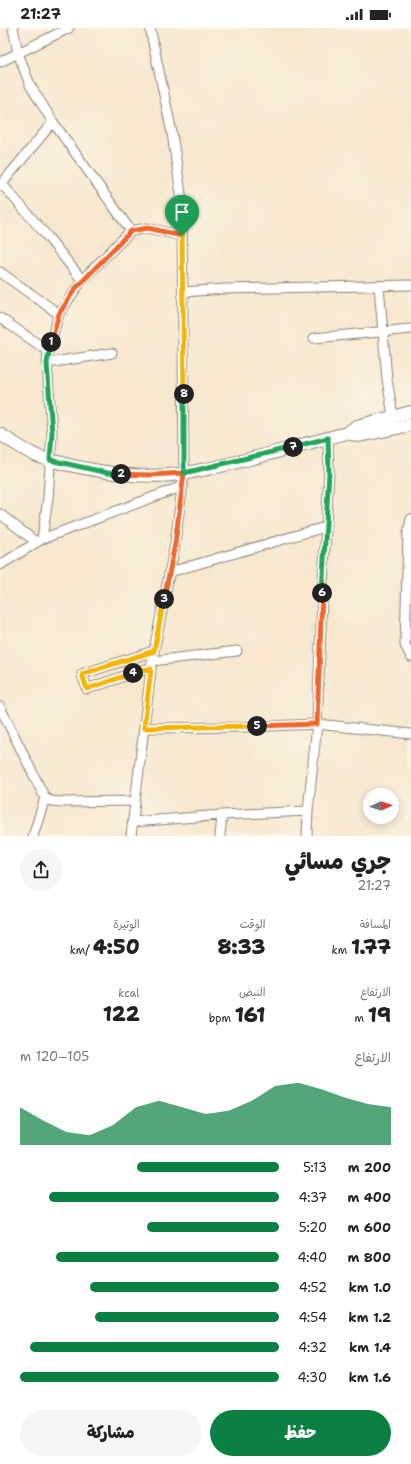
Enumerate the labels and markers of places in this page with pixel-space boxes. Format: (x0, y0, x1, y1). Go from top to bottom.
pin (165, 195, 199, 236)
pin: 1 (41, 332, 61, 352)
pin: 8 (174, 384, 194, 404)
pin: 7 (283, 437, 303, 457)
pin: 2 (111, 464, 131, 484)
pin: 6 (312, 583, 332, 603)
pin: 3 (154, 589, 174, 609)
pin: 4 (123, 663, 143, 683)
pin: 5 (247, 716, 267, 736)

